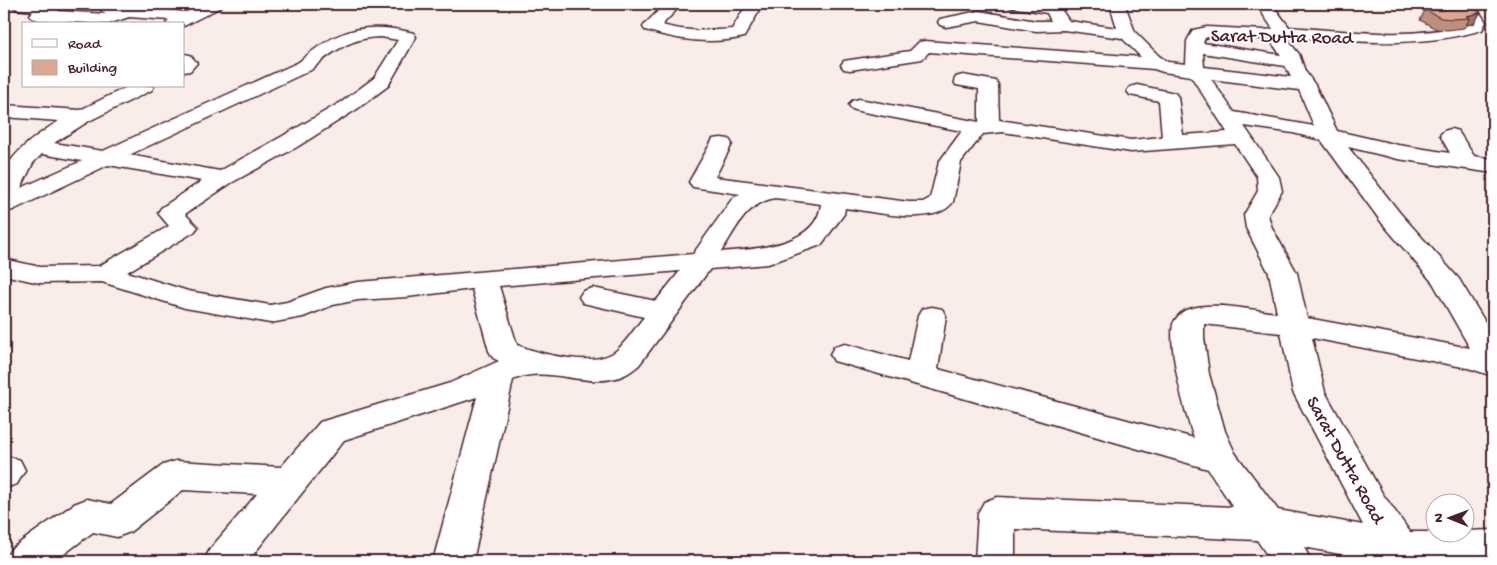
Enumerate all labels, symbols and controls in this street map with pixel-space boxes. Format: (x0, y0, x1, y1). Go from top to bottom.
legend (22, 22, 185, 88)
street label: Sarat Dutta Road (1211, 26, 1355, 51)
text: Road (68, 36, 102, 54)
text: Building (67, 60, 117, 78)
street label: Sarat Dutta Road (1299, 393, 1389, 530)
north arrow (1424, 492, 1474, 542)
text: N (1431, 513, 1448, 523)

